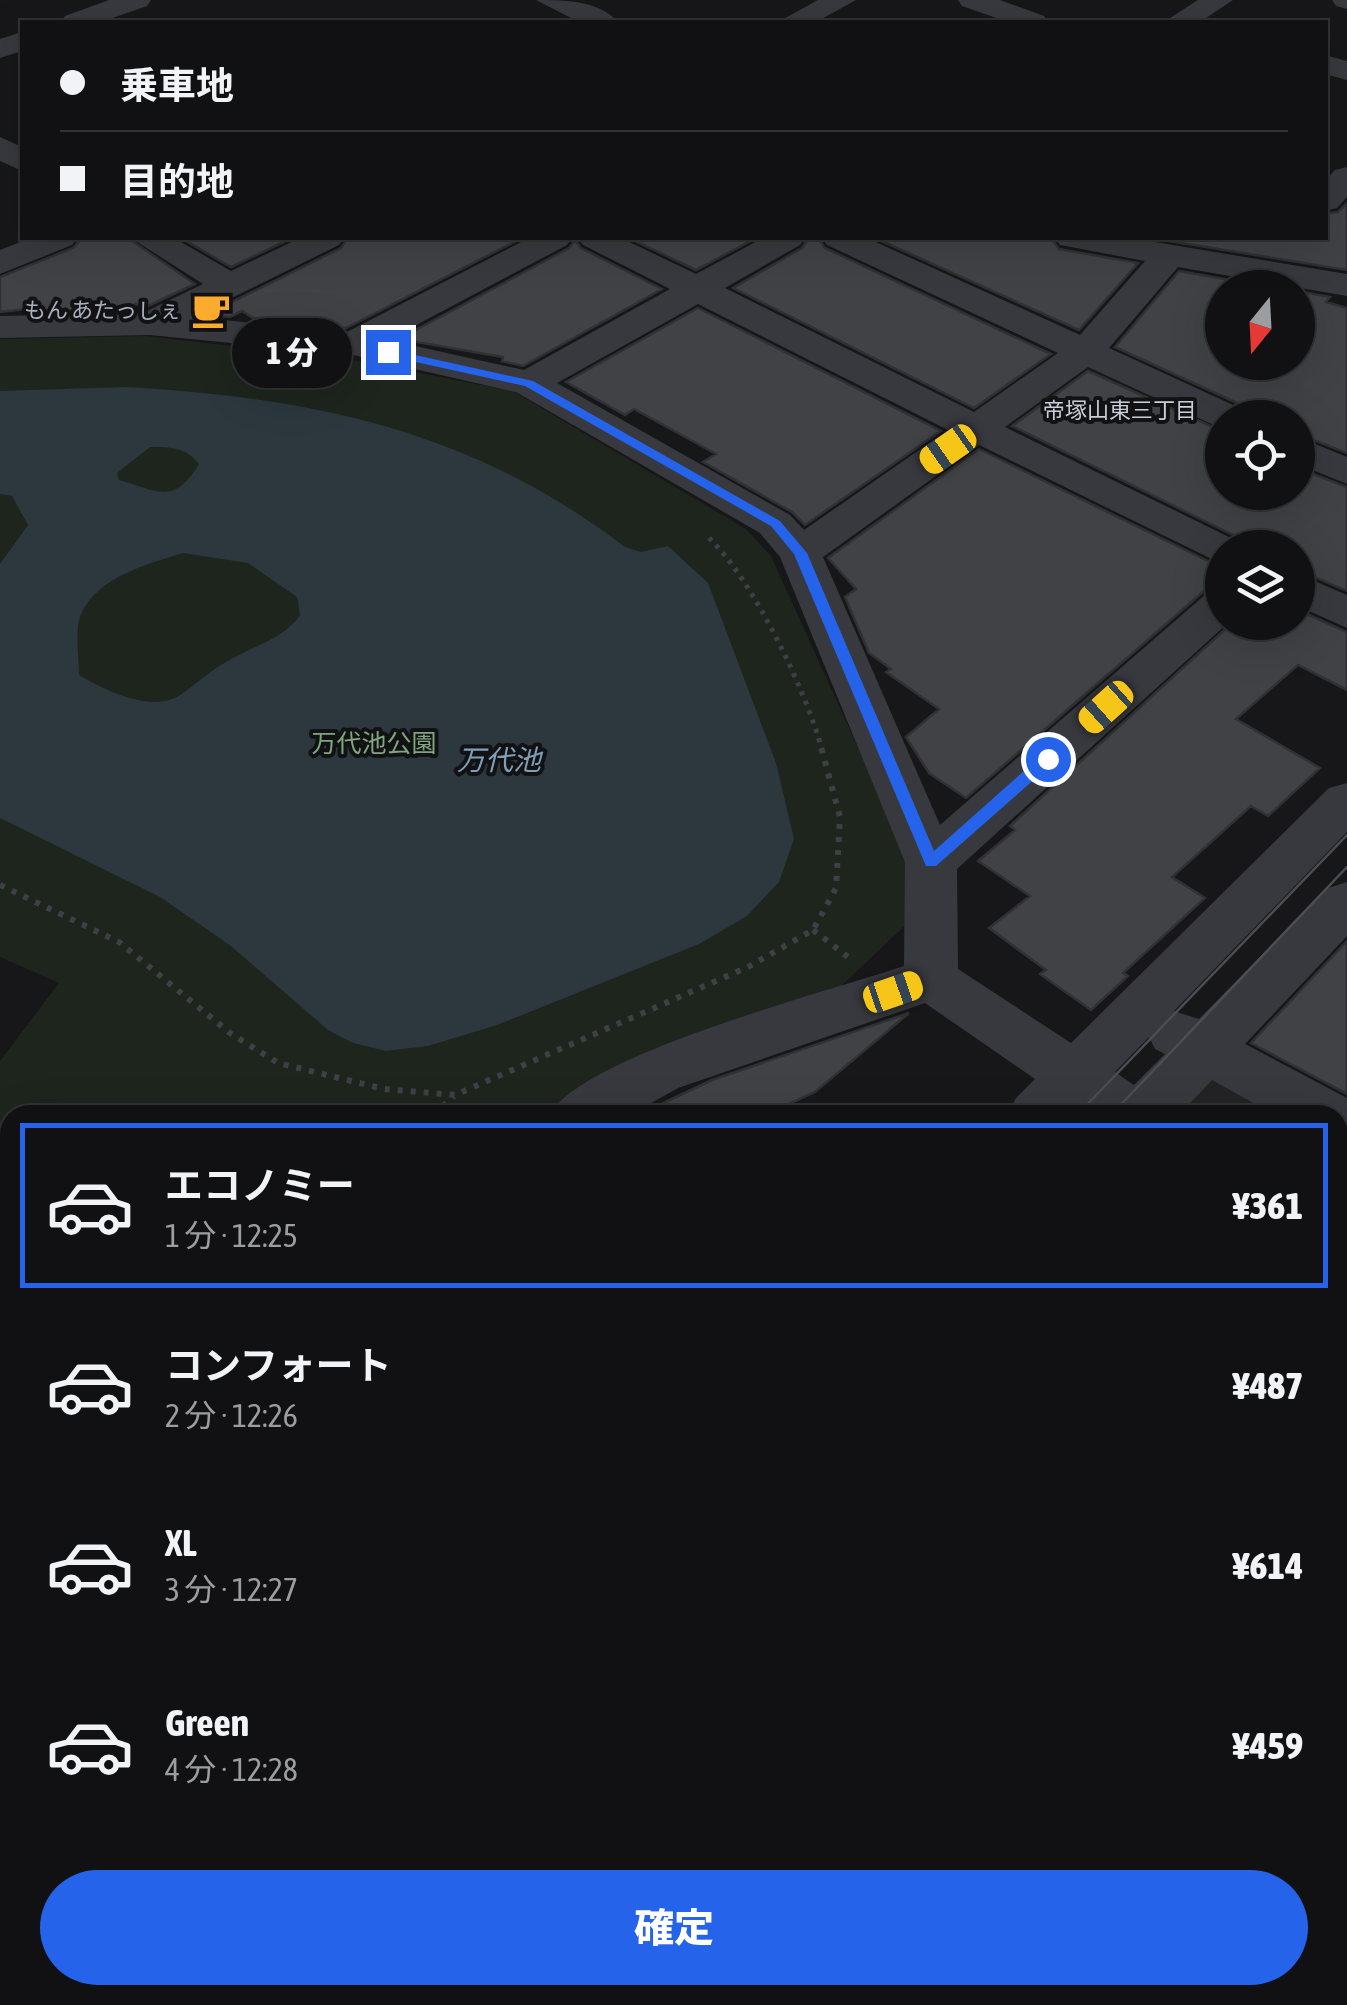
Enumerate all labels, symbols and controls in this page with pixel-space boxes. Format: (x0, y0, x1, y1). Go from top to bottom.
text: 乗車地 (120, 64, 234, 107)
text: 目的地 (120, 160, 234, 203)
north arrow (1205, 270, 1315, 380)
map controls (1205, 270, 1315, 640)
cafe icon: もん あたっしぇ (190, 289, 232, 331)
place label: もん あたっしぇ (24, 297, 181, 323)
callout: 1 分 (233, 317, 353, 387)
route end (366, 330, 411, 375)
text: 1 分 (266, 334, 318, 371)
district label: 帝塚山東三丁目 (1043, 397, 1197, 423)
button: locate (1205, 400, 1315, 510)
car (915, 420, 981, 478)
button: layers (1205, 530, 1315, 640)
car (1074, 676, 1138, 738)
park label: 万代池公園 (311, 729, 437, 757)
route start (1026, 737, 1071, 782)
water label: 万代池 (457, 744, 544, 776)
car (860, 968, 926, 1016)
icon: car (45, 1161, 135, 1251)
text: エコノミー (165, 1164, 355, 1207)
text: ¥361 (1233, 1184, 1303, 1227)
text: 1 分 · 12:25 (165, 1217, 298, 1254)
icon: car (45, 1341, 135, 1431)
text: コンフォート (165, 1344, 392, 1387)
text: ¥487 (1233, 1364, 1303, 1407)
text: 2 分 · 12:26 (165, 1397, 298, 1434)
icon: car (45, 1521, 135, 1611)
text: XL (165, 1521, 197, 1564)
text: ¥614 (1233, 1544, 1303, 1587)
text: 3 分 · 12:27 (165, 1571, 298, 1608)
icon: car (45, 1701, 135, 1791)
text: Green (165, 1701, 249, 1744)
text: ¥459 (1233, 1724, 1303, 1767)
text: 4 分 · 12:28 (165, 1751, 298, 1788)
button: 確定 (40, 1870, 1308, 1985)

